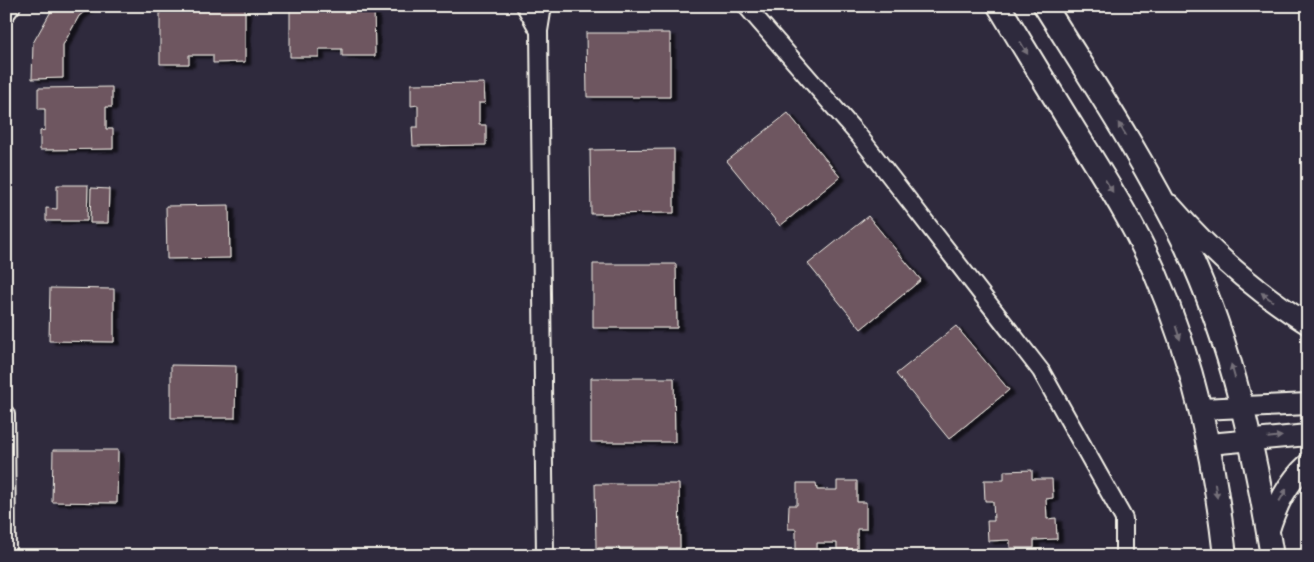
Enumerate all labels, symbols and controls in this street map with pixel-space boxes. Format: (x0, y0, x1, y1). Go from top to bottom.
one-way arrow (1019, 41, 1029, 54)
one-way arrow (1117, 122, 1126, 136)
one-way arrow (1104, 180, 1114, 193)
one-way arrow (1260, 292, 1274, 302)
one-way arrow (1174, 326, 1182, 341)
one-way arrow (1228, 364, 1236, 379)
one-way arrow (1267, 433, 1283, 441)
one-way arrow (1212, 483, 1220, 499)
one-way arrow (1278, 489, 1287, 502)

